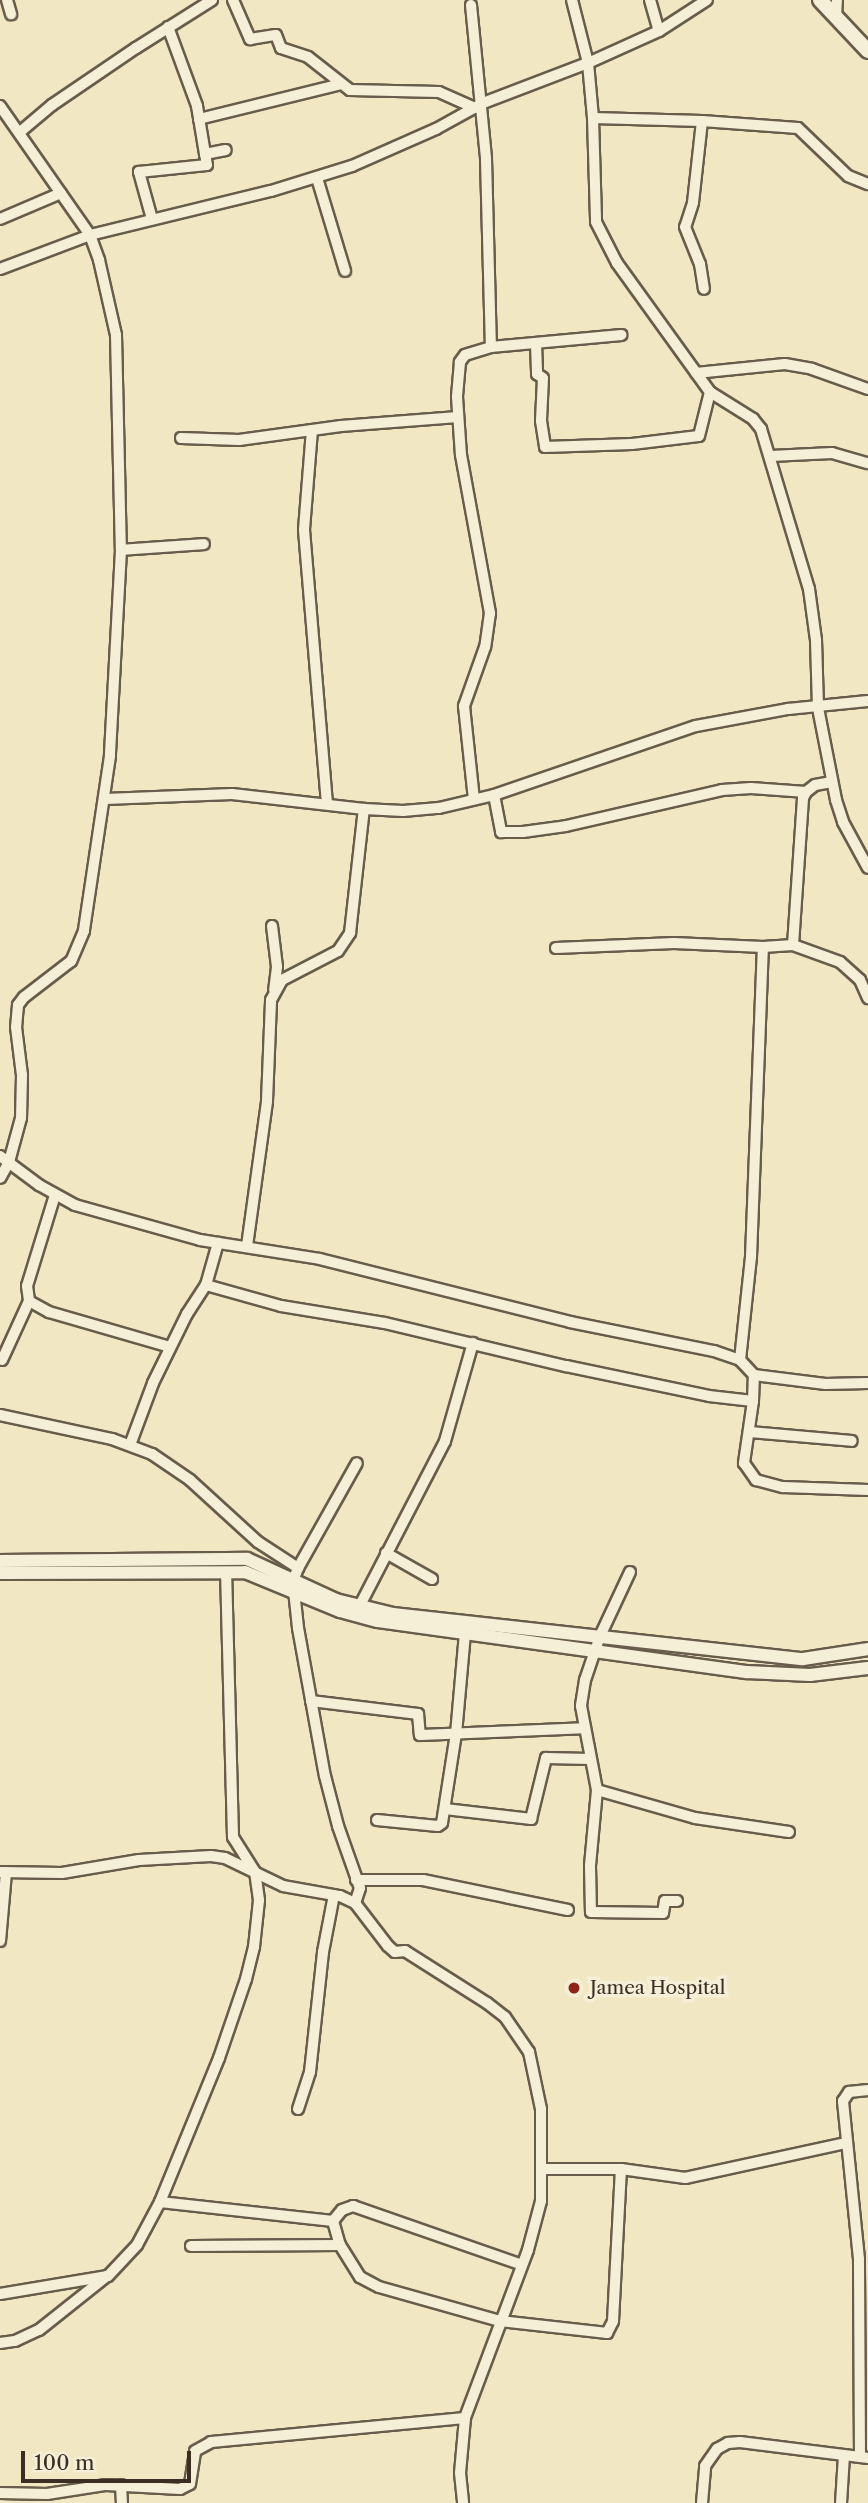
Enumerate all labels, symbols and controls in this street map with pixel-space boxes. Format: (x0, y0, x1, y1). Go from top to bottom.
place label: Jamea Hospital (590, 1977, 726, 1999)
marker: Jamea Hospital (564, 1978, 584, 1998)
scale bar (24, 2436, 194, 2480)
text: 100 m (34, 2450, 95, 2475)

